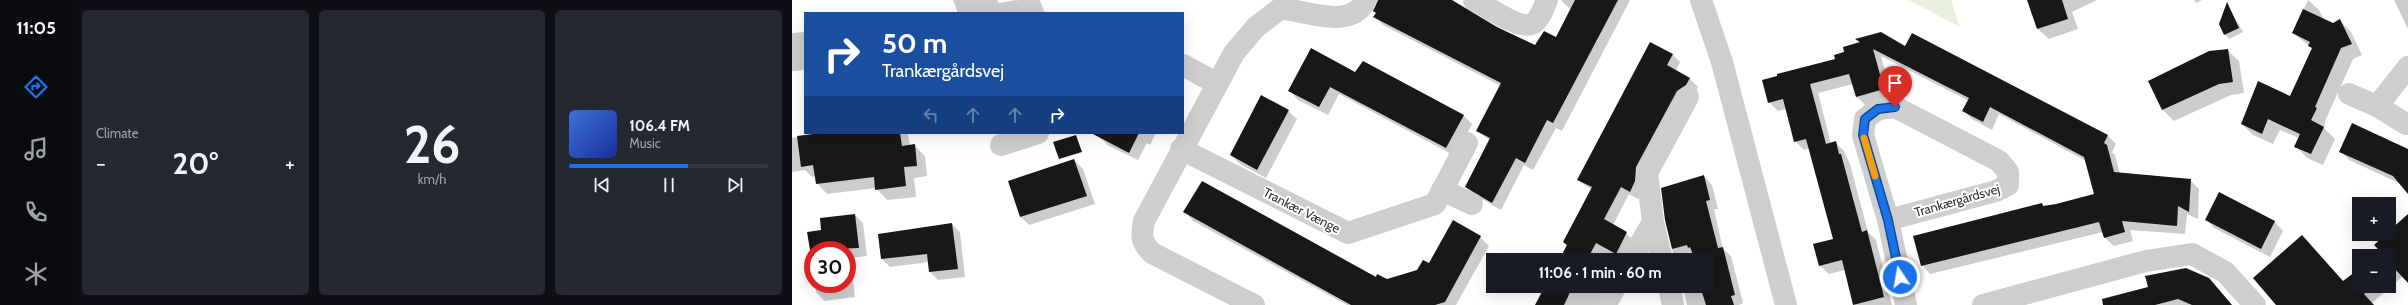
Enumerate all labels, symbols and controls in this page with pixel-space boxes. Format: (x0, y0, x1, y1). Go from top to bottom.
text: 11:05 (16, 17, 56, 39)
text: 50 m (882, 26, 947, 60)
icon: right (816, 28, 868, 80)
text: Trankærgårdsvej (882, 60, 1004, 82)
pin (1878, 66, 1912, 107)
icon: arrive (1884, 72, 1906, 94)
icon: directions (22, 73, 50, 101)
icon: left (920, 104, 942, 126)
icon: ahead (962, 104, 984, 126)
icon: ahead (1004, 104, 1026, 126)
icon: right (1046, 104, 1068, 126)
text: 26 (404, 113, 460, 176)
text: 106.4 FM (629, 117, 690, 135)
text: Climate (96, 125, 138, 141)
icon: music (22, 135, 50, 163)
text: Music (629, 135, 661, 151)
text: 20° (172, 145, 218, 182)
text: − (96, 150, 106, 177)
text: + (285, 150, 295, 177)
text: km/h (418, 171, 446, 187)
icon: previous (591, 174, 613, 196)
icon: pause (658, 174, 680, 196)
icon: next (724, 174, 746, 196)
street label: Trankærgårdsvej (1912, 180, 2002, 221)
street label: Trankær Vænge (1261, 184, 1343, 236)
map controls (2352, 197, 2396, 293)
button: + (2352, 197, 2396, 241)
icon: phone (22, 198, 50, 226)
speed limit sign: 30 (804, 241, 856, 293)
button: − (2352, 249, 2396, 293)
position arrow (1879, 256, 1921, 298)
icon: climate (22, 260, 50, 288)
text: 11:06 · 1 min · 60 m (1538, 264, 1662, 282)

